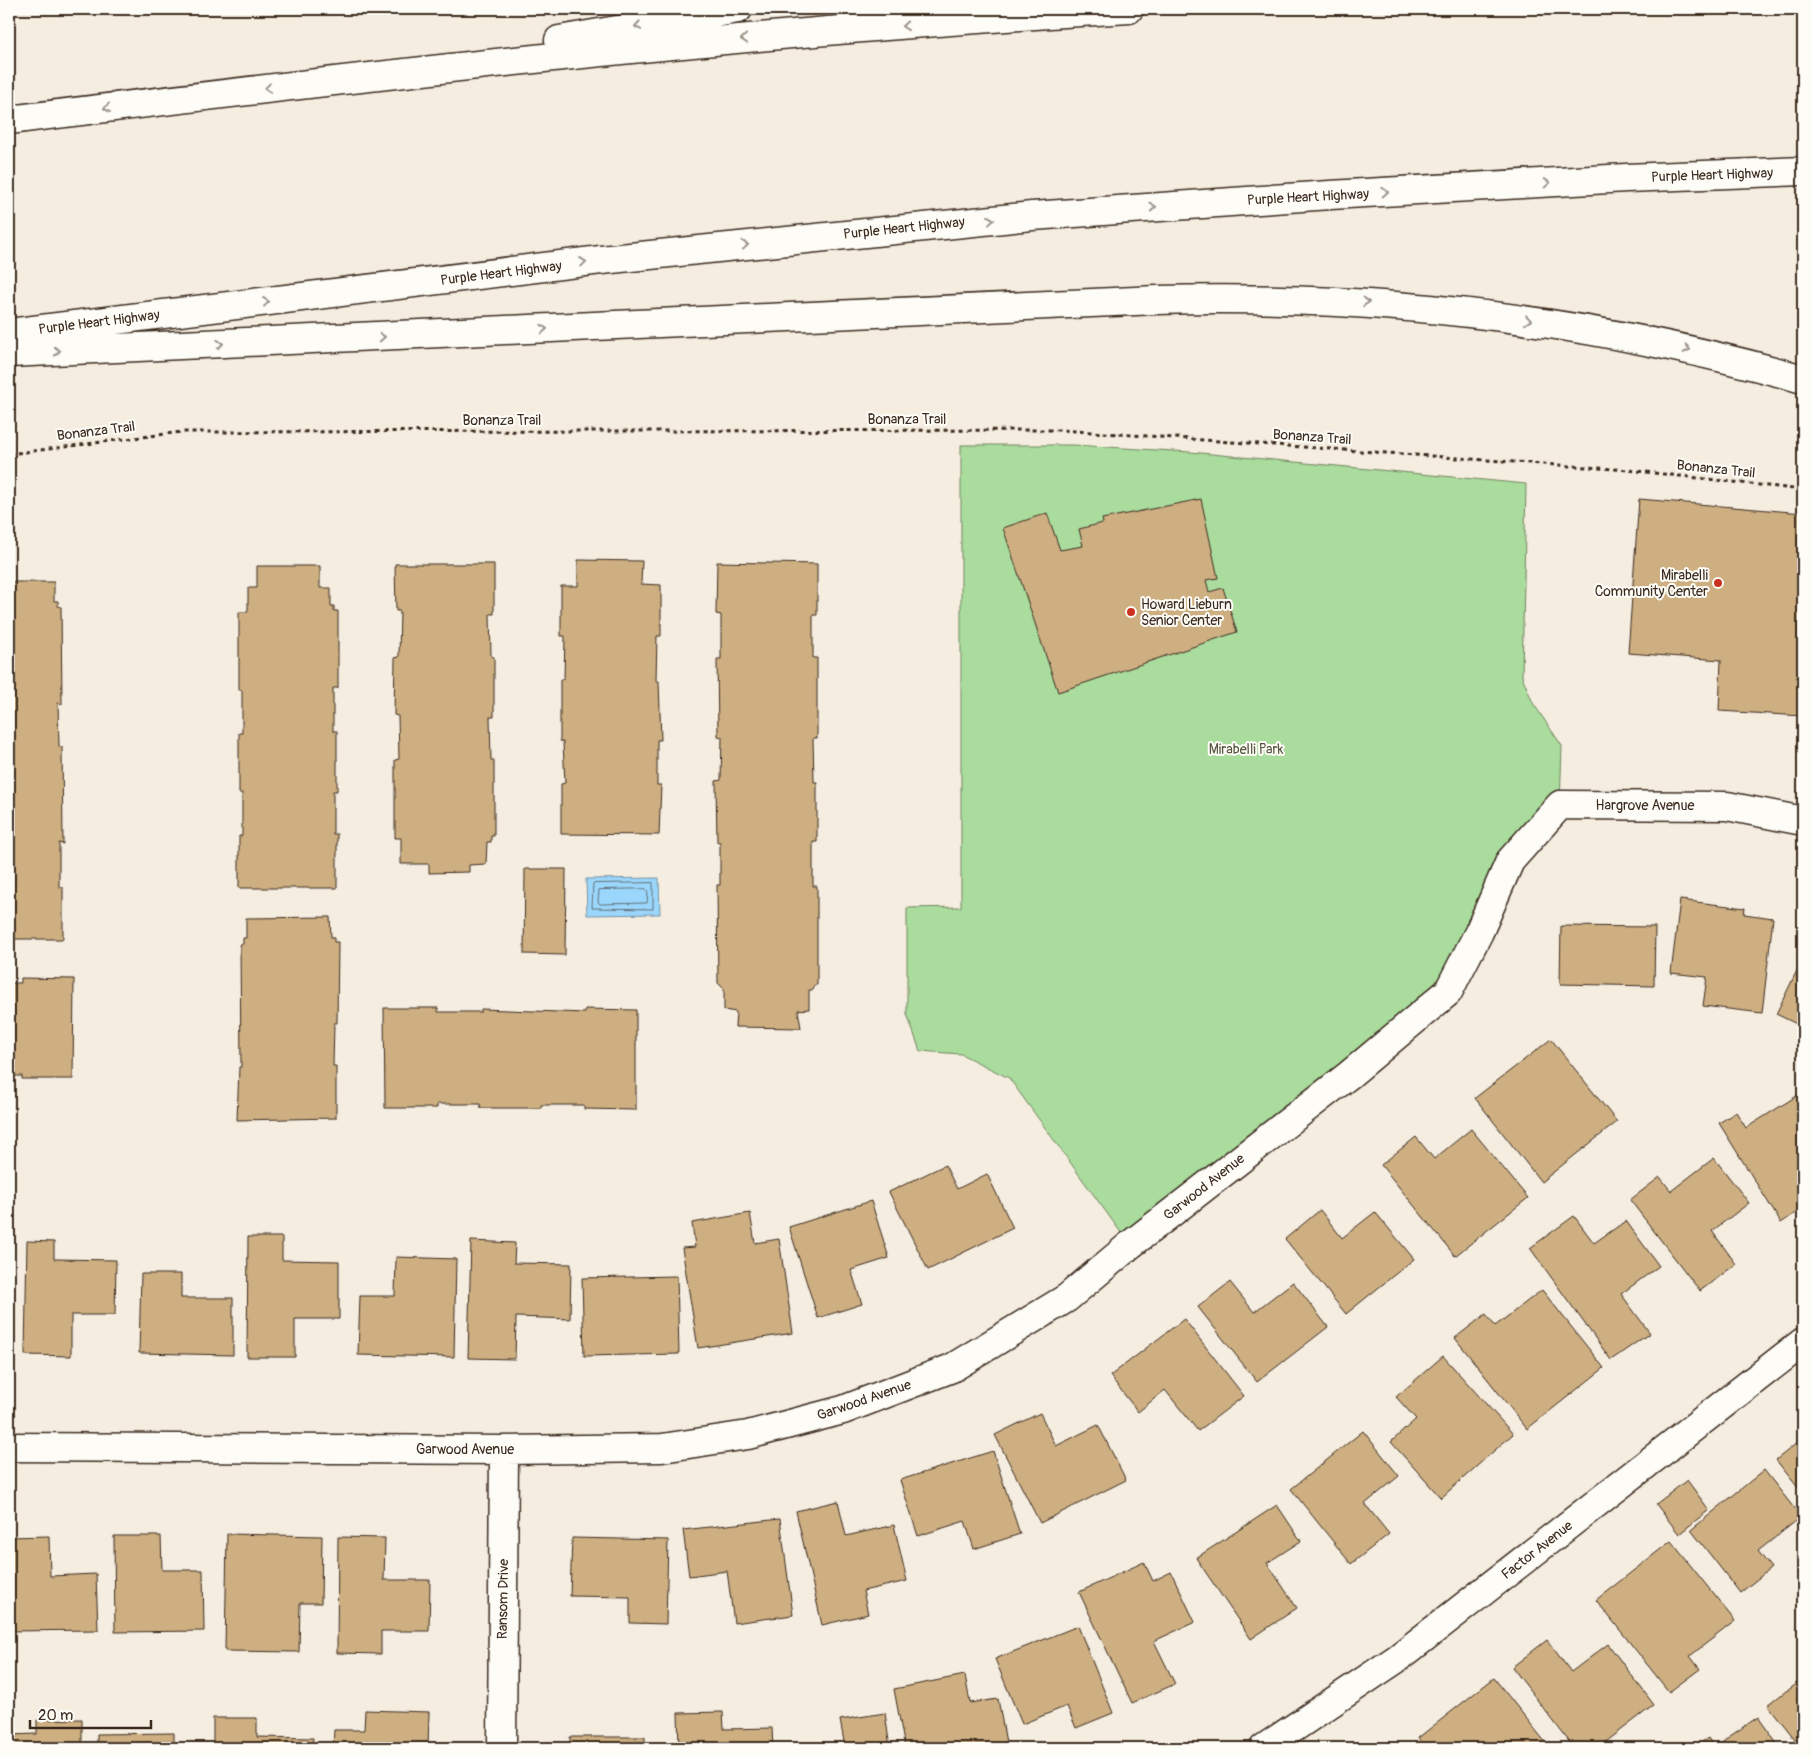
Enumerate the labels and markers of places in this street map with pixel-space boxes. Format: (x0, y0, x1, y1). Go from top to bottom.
place label: Mirabelli Community Center (1595, 567, 1709, 600)
marker: Mirabelli Community Center (1712, 577, 1724, 589)
place label: Howard Lieburn Senior Center (1141, 596, 1232, 629)
marker: Howard Lieburn Senior Center (1125, 606, 1137, 618)

